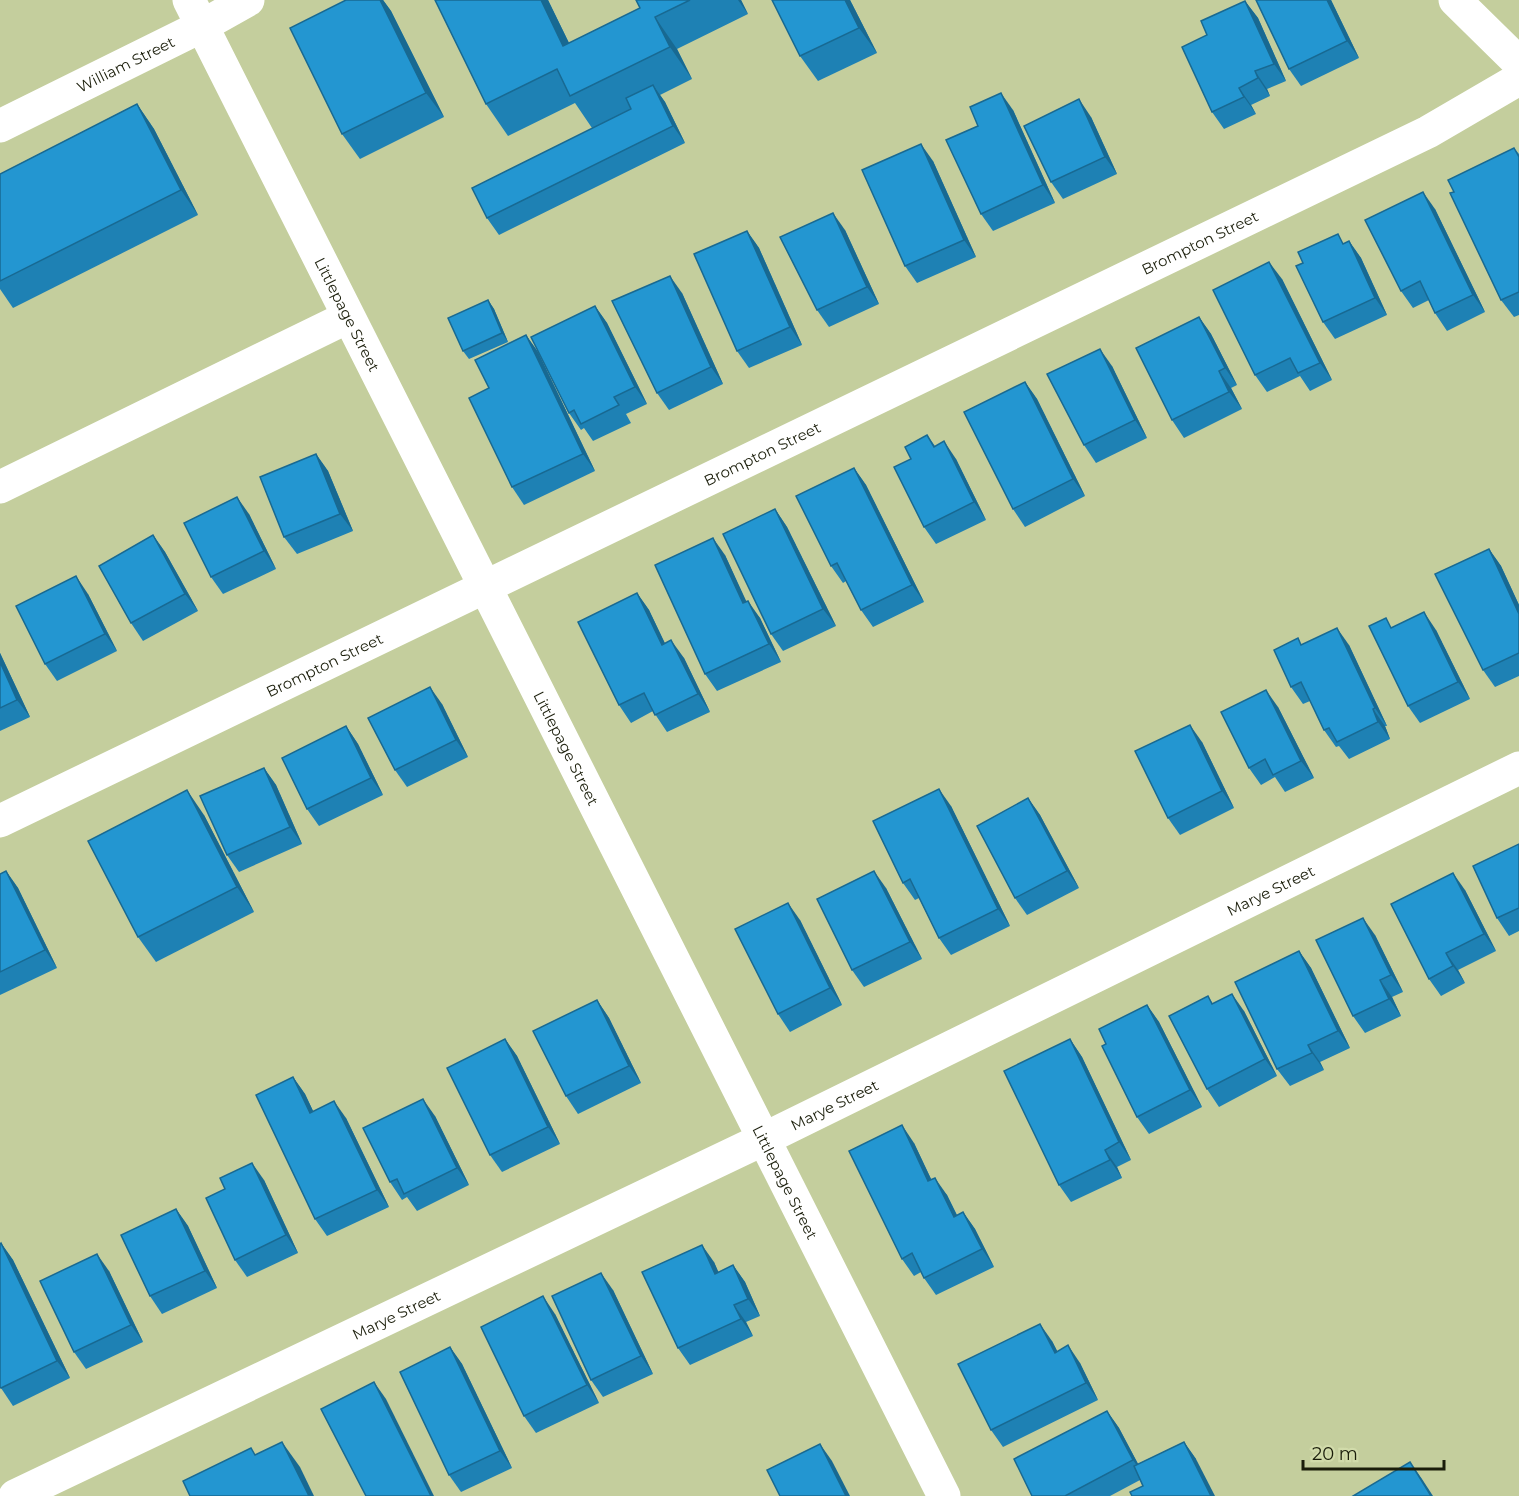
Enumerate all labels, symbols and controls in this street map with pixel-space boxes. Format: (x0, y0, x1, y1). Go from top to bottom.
street label: William Street (73, 32, 177, 96)
street label: Brompton Street (1138, 206, 1261, 278)
street label: Littlepage Street (311, 254, 384, 375)
street label: Brompton Street (700, 417, 823, 490)
street label: Brompton Street (263, 628, 386, 701)
street label: Littlepage Street (530, 688, 603, 808)
street label: Marye Street (1223, 861, 1317, 920)
street label: Marye Street (787, 1075, 881, 1134)
street label: Littlepage Street (749, 1122, 822, 1242)
street label: Marye Street (349, 1285, 443, 1344)
scale bar (1303, 1433, 1444, 1471)
text: 20 m (1312, 1443, 1358, 1465)

